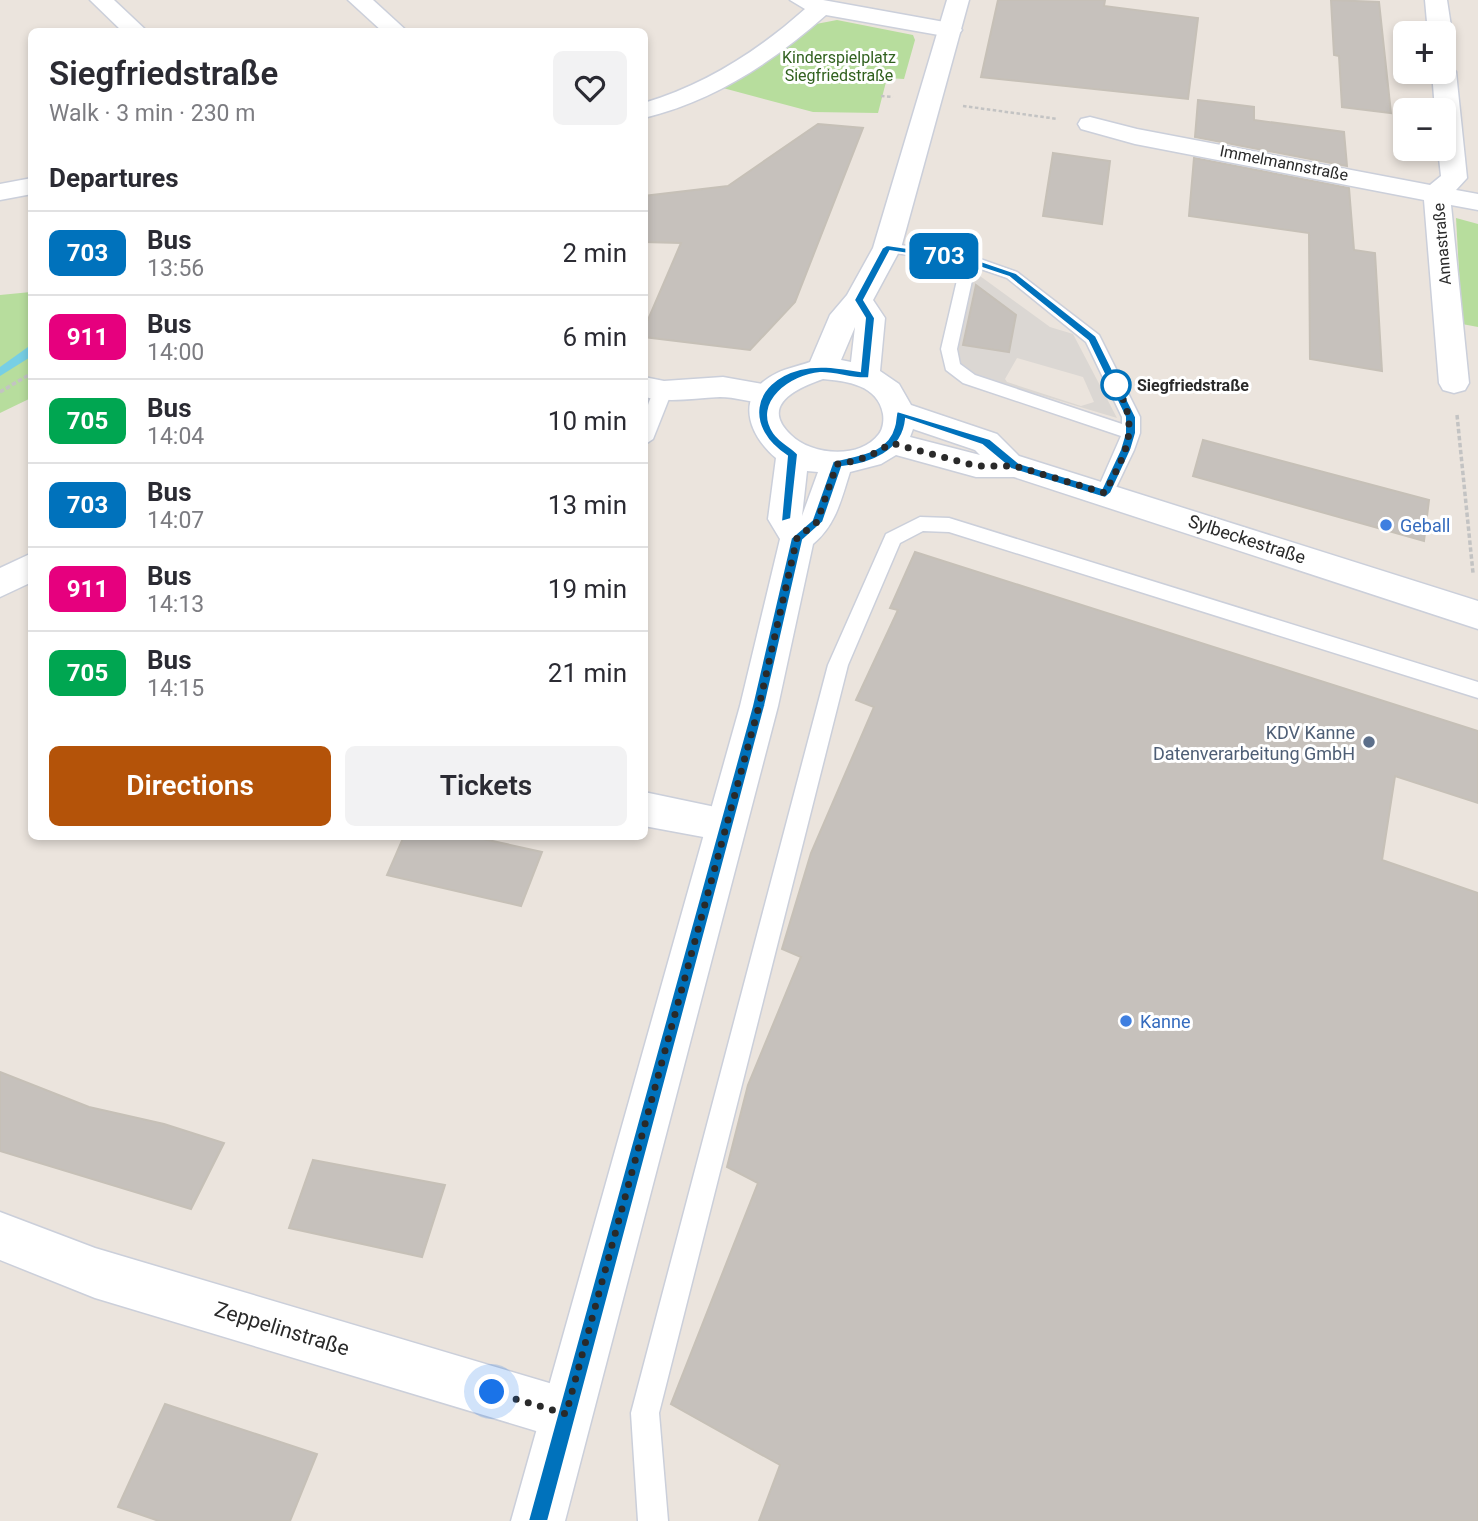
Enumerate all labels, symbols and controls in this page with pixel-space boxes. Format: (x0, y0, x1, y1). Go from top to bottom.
map controls (1393, 21, 1456, 161)
button: + (1393, 21, 1456, 84)
park label: Kinderspielplatz Siegfriedstraße (782, 48, 896, 85)
button: heart (553, 51, 627, 125)
text: Siegfriedstraße (49, 54, 278, 93)
button: − (1393, 98, 1456, 161)
text: Walk · 3 min · 230 m (49, 100, 255, 127)
street label: Immelmannstraße (1218, 141, 1350, 185)
text: Departures (49, 163, 179, 193)
street label: Annastraße (1429, 202, 1455, 286)
text: Bus (147, 225, 192, 255)
line badge: 703 (904, 233, 984, 279)
text: 2 min (562, 238, 627, 268)
text: 703 (67, 239, 108, 267)
text: 703 (923, 242, 965, 270)
text: 13:56 (147, 255, 204, 282)
text: Bus (147, 309, 192, 339)
text: 6 min (562, 322, 627, 352)
text: 911 (67, 323, 108, 351)
text: 14:00 (147, 339, 204, 366)
marker: Siegfriedstraße (1101, 370, 1131, 400)
place label: Siegfriedstraße (1137, 376, 1249, 395)
text: Bus (147, 393, 192, 423)
text: 10 min (548, 406, 627, 436)
text: 705 (67, 407, 108, 435)
text: 14:04 (147, 423, 204, 450)
text: Bus (147, 477, 192, 507)
text: 13 min (548, 490, 627, 520)
text: 703 (67, 491, 108, 519)
text: 14:07 (147, 507, 204, 534)
street label: Sylbeckestraße (1186, 510, 1308, 568)
place label: Geball (1400, 515, 1450, 536)
marker: Geball (1378, 517, 1394, 533)
text: Bus (147, 561, 192, 591)
text: 19 min (548, 574, 627, 604)
text: 911 (67, 575, 108, 603)
text: 14:13 (147, 591, 204, 618)
text: Bus (147, 645, 192, 675)
text: 21 min (548, 658, 627, 688)
text: 705 (67, 659, 108, 687)
text: 14:15 (147, 675, 204, 702)
place label: KDV Kanne Datenverarbeitung GmbH (1153, 722, 1355, 764)
marker: KDV Kanne Datenverarbeitung GmbH (1361, 734, 1377, 750)
button: Directions (49, 746, 331, 826)
button: Tickets (345, 746, 627, 826)
place label: Kanne (1140, 1011, 1191, 1032)
marker: Kanne (1118, 1013, 1134, 1029)
street label: Zeppelinstraße (212, 1297, 352, 1361)
your location (474, 1374, 509, 1409)

